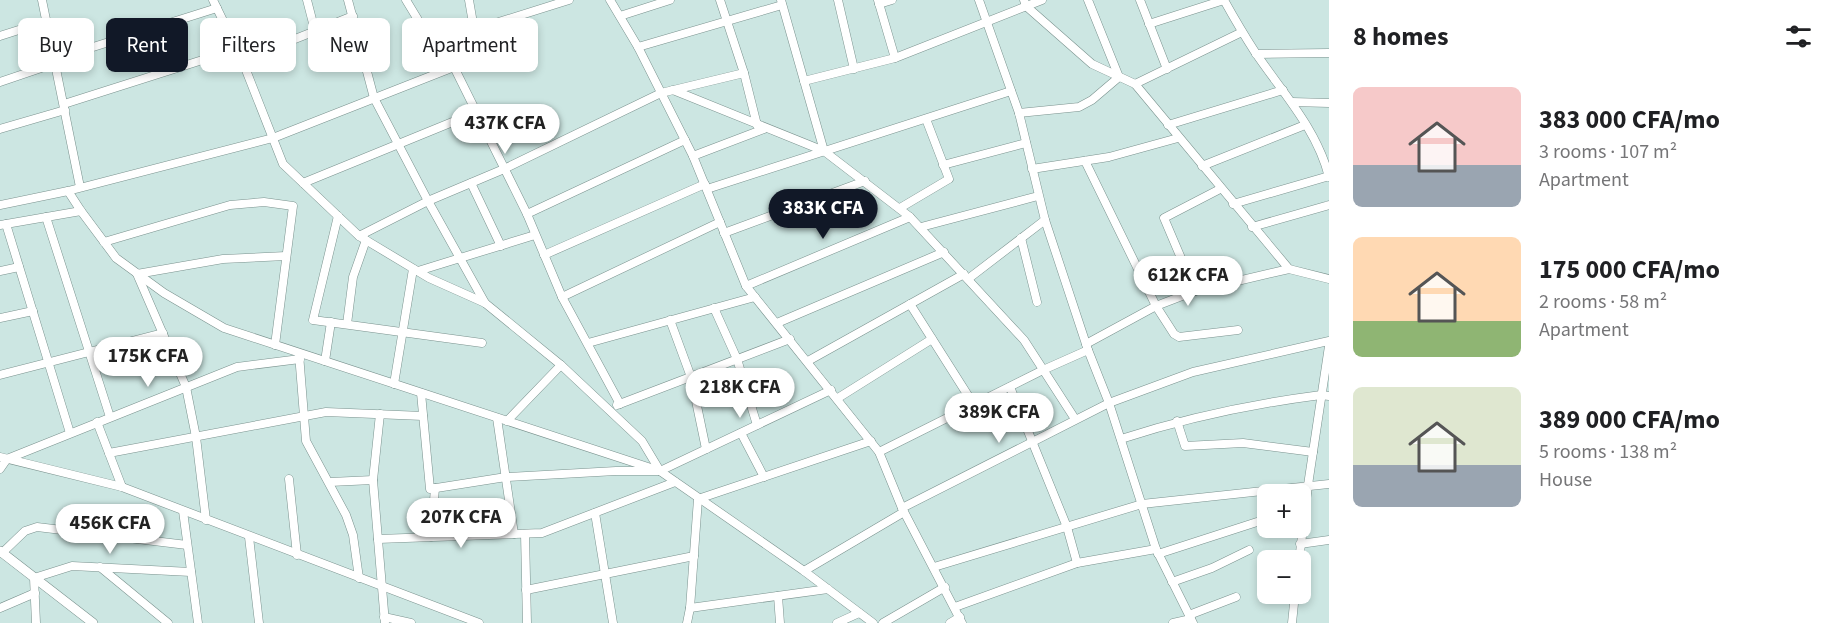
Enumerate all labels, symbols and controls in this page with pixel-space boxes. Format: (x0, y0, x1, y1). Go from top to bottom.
chip: Buy (18, 18, 94, 72)
chip: Rent (106, 18, 188, 72)
chip: Filters (200, 18, 296, 72)
chip: New (308, 18, 390, 72)
chip: Apartment (402, 18, 538, 72)
text: 8 homes (1353, 18, 1448, 55)
icon: filters (1782, 20, 1815, 53)
text: 383 000 CFA/mo (1539, 101, 1720, 138)
pin: 437K CFA (443, 104, 567, 155)
text: 437K CFA (465, 109, 545, 137)
icon: home (1401, 111, 1473, 183)
text: 3 rooms · 107 m² (1539, 138, 1677, 166)
text: Apartment (1539, 166, 1629, 194)
pin: 383K CFA (761, 189, 885, 240)
text: 383K CFA (783, 194, 863, 222)
text: 175 000 CFA/mo (1539, 251, 1720, 288)
pin: 612K CFA (1126, 256, 1250, 307)
text: 612K CFA (1148, 261, 1228, 289)
icon: home (1401, 261, 1473, 333)
text: 2 rooms · 58 m² (1539, 288, 1667, 316)
text: Apartment (1539, 316, 1629, 344)
pin: 175K CFA (86, 337, 210, 388)
text: 175K CFA (108, 342, 188, 370)
pin: 218K CFA (678, 368, 802, 419)
text: 218K CFA (700, 373, 780, 401)
pin: 389K CFA (937, 393, 1061, 444)
text: 389K CFA (959, 398, 1039, 426)
text: 389 000 CFA/mo (1539, 401, 1720, 438)
icon: home (1401, 411, 1473, 483)
text: 5 rooms · 138 m² (1539, 438, 1677, 466)
text: House (1539, 466, 1592, 494)
map controls (1257, 484, 1311, 604)
button: + (1257, 484, 1311, 538)
pin: 207K CFA (399, 498, 523, 549)
text: 207K CFA (421, 503, 501, 531)
pin: 456K CFA (48, 504, 172, 555)
text: 456K CFA (70, 509, 150, 537)
button: − (1257, 550, 1311, 604)

